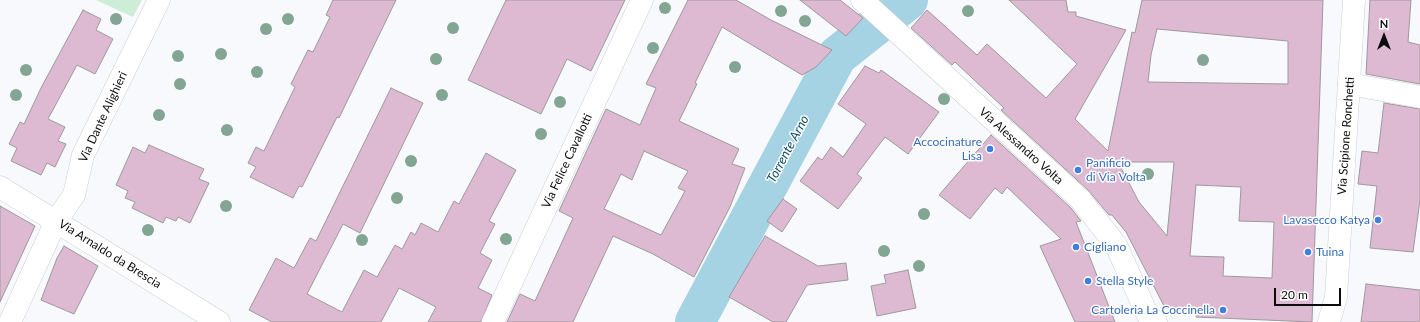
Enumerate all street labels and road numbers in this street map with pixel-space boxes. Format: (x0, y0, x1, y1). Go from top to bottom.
street label: Via Dante Alighieri (76, 69, 130, 165)
street label: Via Scipione Ronchetti (1335, 77, 1357, 195)
street label: Via Alessandro Volta (976, 104, 1066, 188)
street label: Via Felice Cavallotti (539, 111, 595, 211)
street label: Via Arnaldo da Brescia (56, 217, 164, 291)

